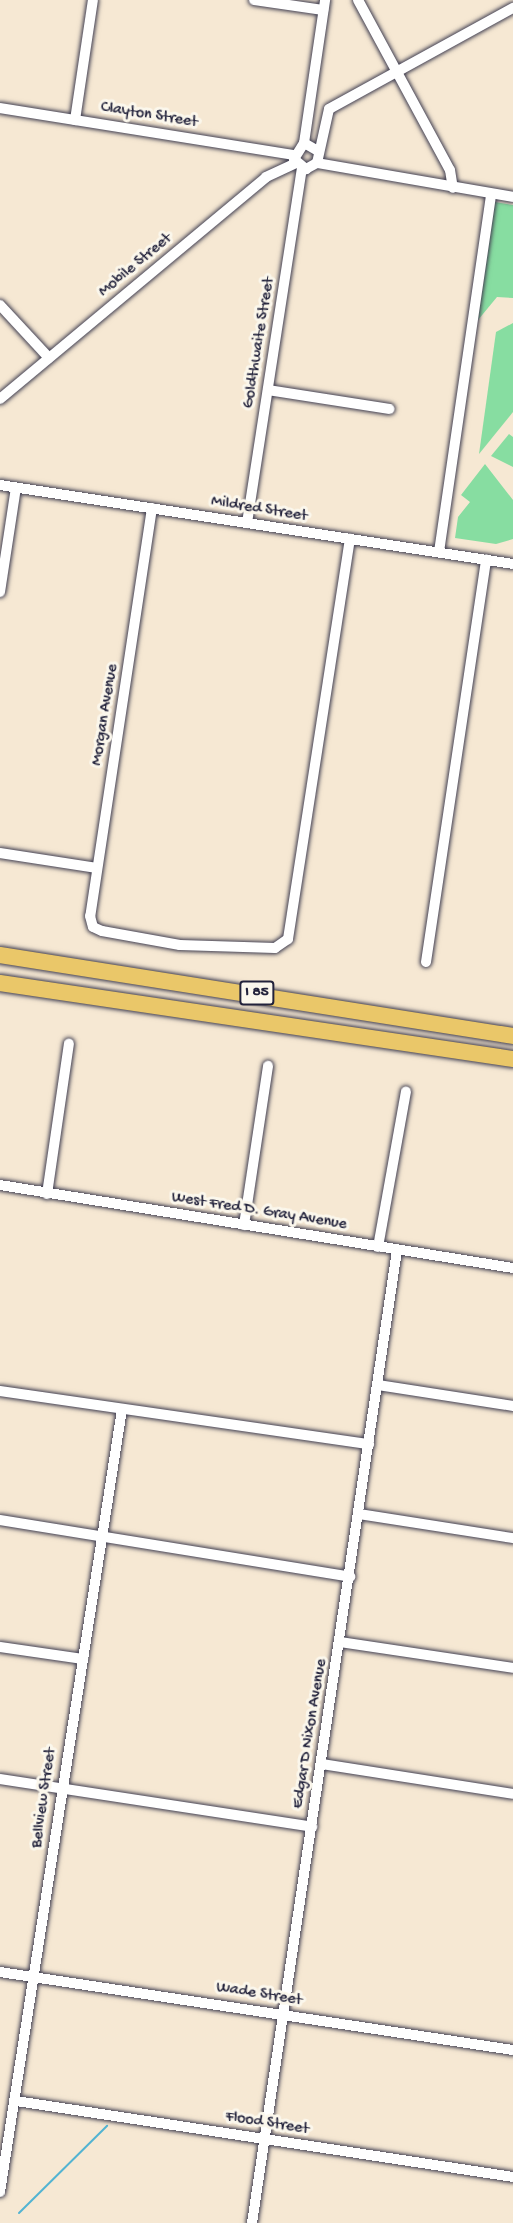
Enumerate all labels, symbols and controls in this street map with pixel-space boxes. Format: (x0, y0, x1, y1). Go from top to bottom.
street label: Clayton Street (99, 99, 199, 133)
street label: Mobile Street (96, 230, 176, 302)
street label: Goldthwaite Street (240, 276, 280, 410)
street label: Mildred Street (209, 493, 309, 527)
street label: Morgan Avenue (88, 663, 124, 767)
road number: I 85 (239, 981, 275, 1005)
street label: West Fred D. Gray Avenue (170, 1189, 348, 1235)
street label: Edgar D Nixon Avenue (290, 1658, 332, 1810)
street label: Bellview Street (28, 1747, 62, 1849)
street label: Wade Street (215, 1979, 303, 2011)
street label: Flood Street (224, 2108, 310, 2140)

